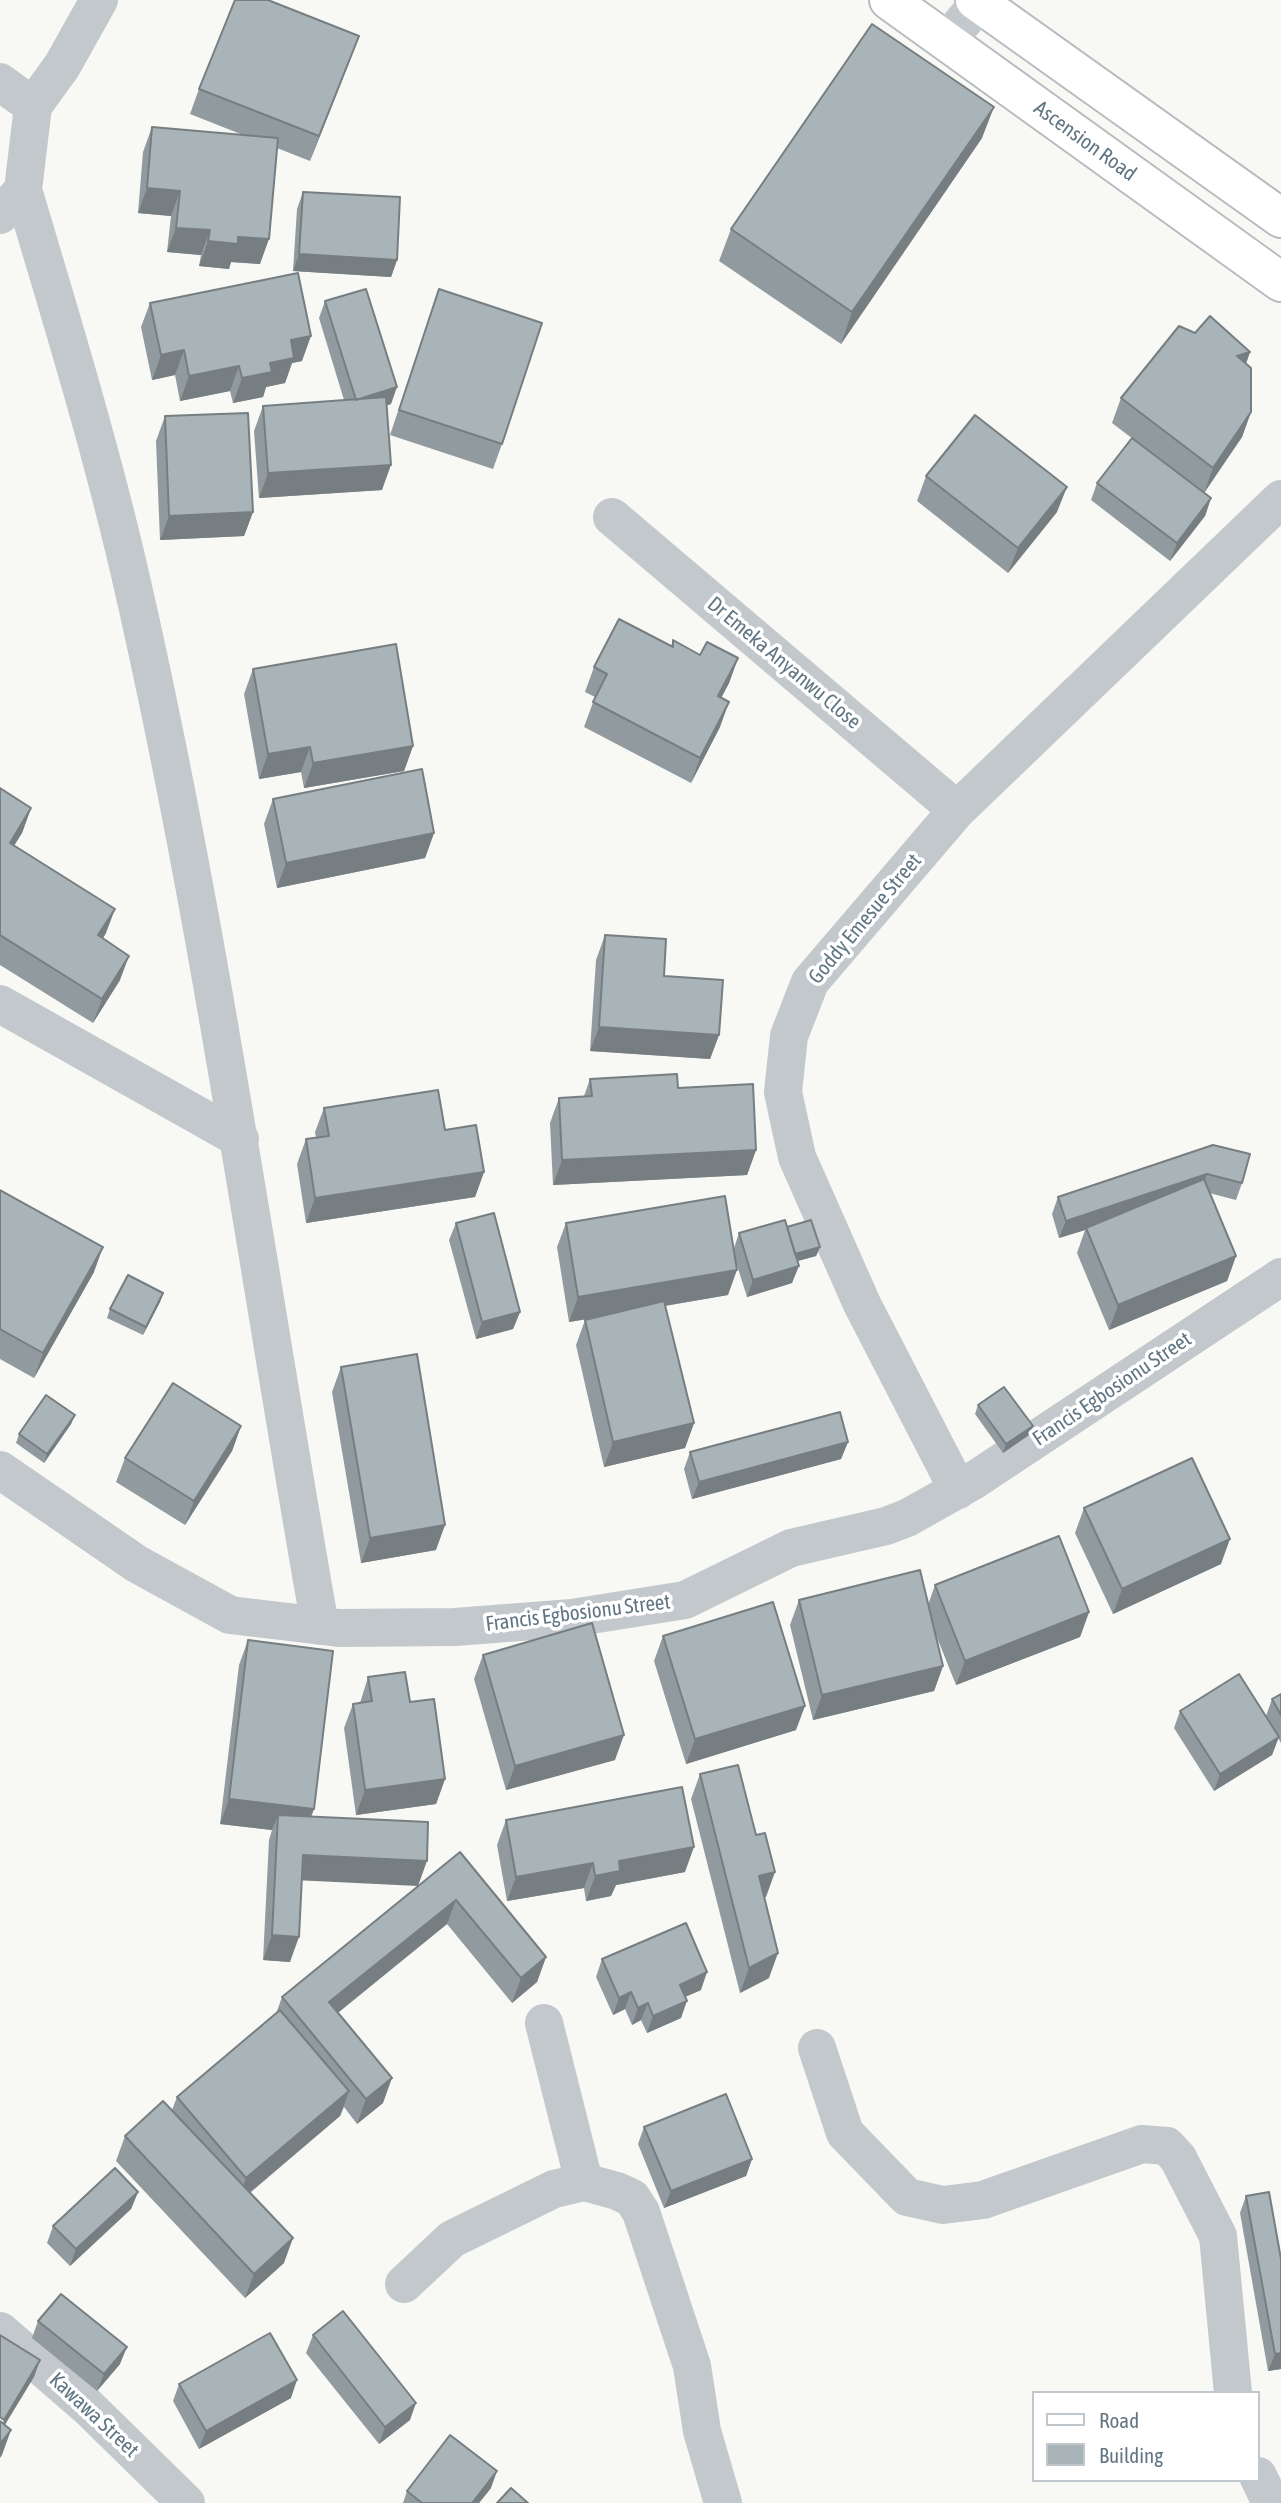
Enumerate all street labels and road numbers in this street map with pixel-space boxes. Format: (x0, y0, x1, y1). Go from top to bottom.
street label: Ascension Road (1029, 95, 1141, 187)
street label: Dr Emeka Anyanwu Close (702, 592, 866, 734)
street label: Goddy Emesue Street (803, 849, 927, 989)
street label: Francis Egbosionu Street (1028, 1327, 1196, 1451)
street label: Francis Egbosionu Street (484, 1589, 672, 1637)
street label: Kawawa Street (44, 2367, 144, 2463)

